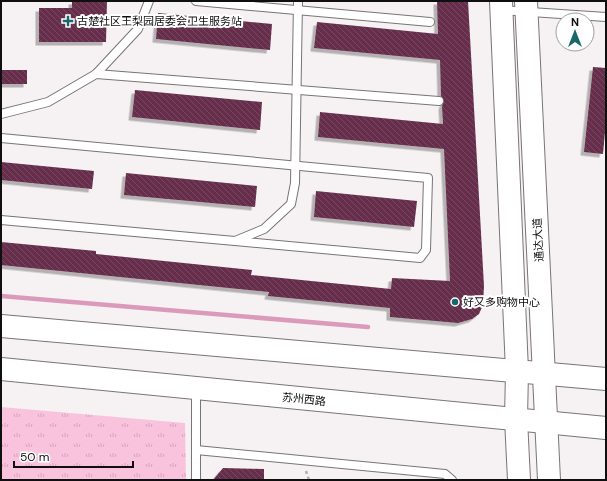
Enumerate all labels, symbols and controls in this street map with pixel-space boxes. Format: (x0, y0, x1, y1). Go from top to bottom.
north arrow (555, 12, 595, 52)
place label: 古楚社区王梨园居委会卫生服务站 (77, 14, 242, 28)
marker: 古楚社区王梨园居委会卫生服务站 (62, 15, 74, 27)
text: N (571, 15, 579, 29)
street label: 通达大道 (530, 218, 546, 262)
place label: 好又多购物中心 (463, 295, 540, 309)
marker: 好又多购物中心 (450, 297, 460, 307)
street label: 苏州西路 (281, 390, 327, 408)
scale bar (14, 443, 133, 469)
text: 50 m (20, 449, 49, 465)

